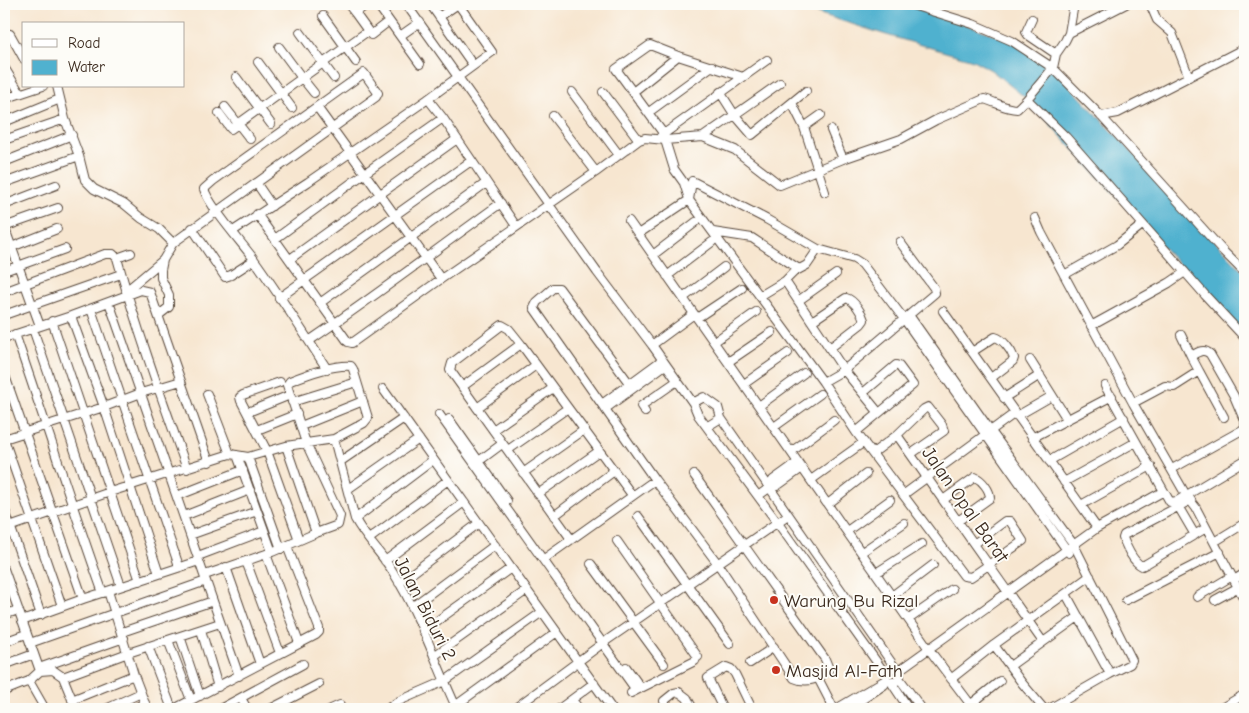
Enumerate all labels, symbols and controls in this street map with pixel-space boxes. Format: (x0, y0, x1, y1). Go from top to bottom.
legend (22, 22, 185, 88)
text: Road (68, 34, 100, 52)
text: Water (68, 58, 105, 76)
street label: Jalan Opal Barat (917, 443, 1013, 567)
street label: Jalan Biduri 2 (390, 553, 461, 664)
place label: Warung Bu Rizal (784, 590, 918, 612)
marker: Warung Bu Rizal (768, 594, 780, 606)
place label: Masjid Al-Fath (786, 660, 903, 682)
marker: Masjid Al-Fath (770, 664, 782, 676)

